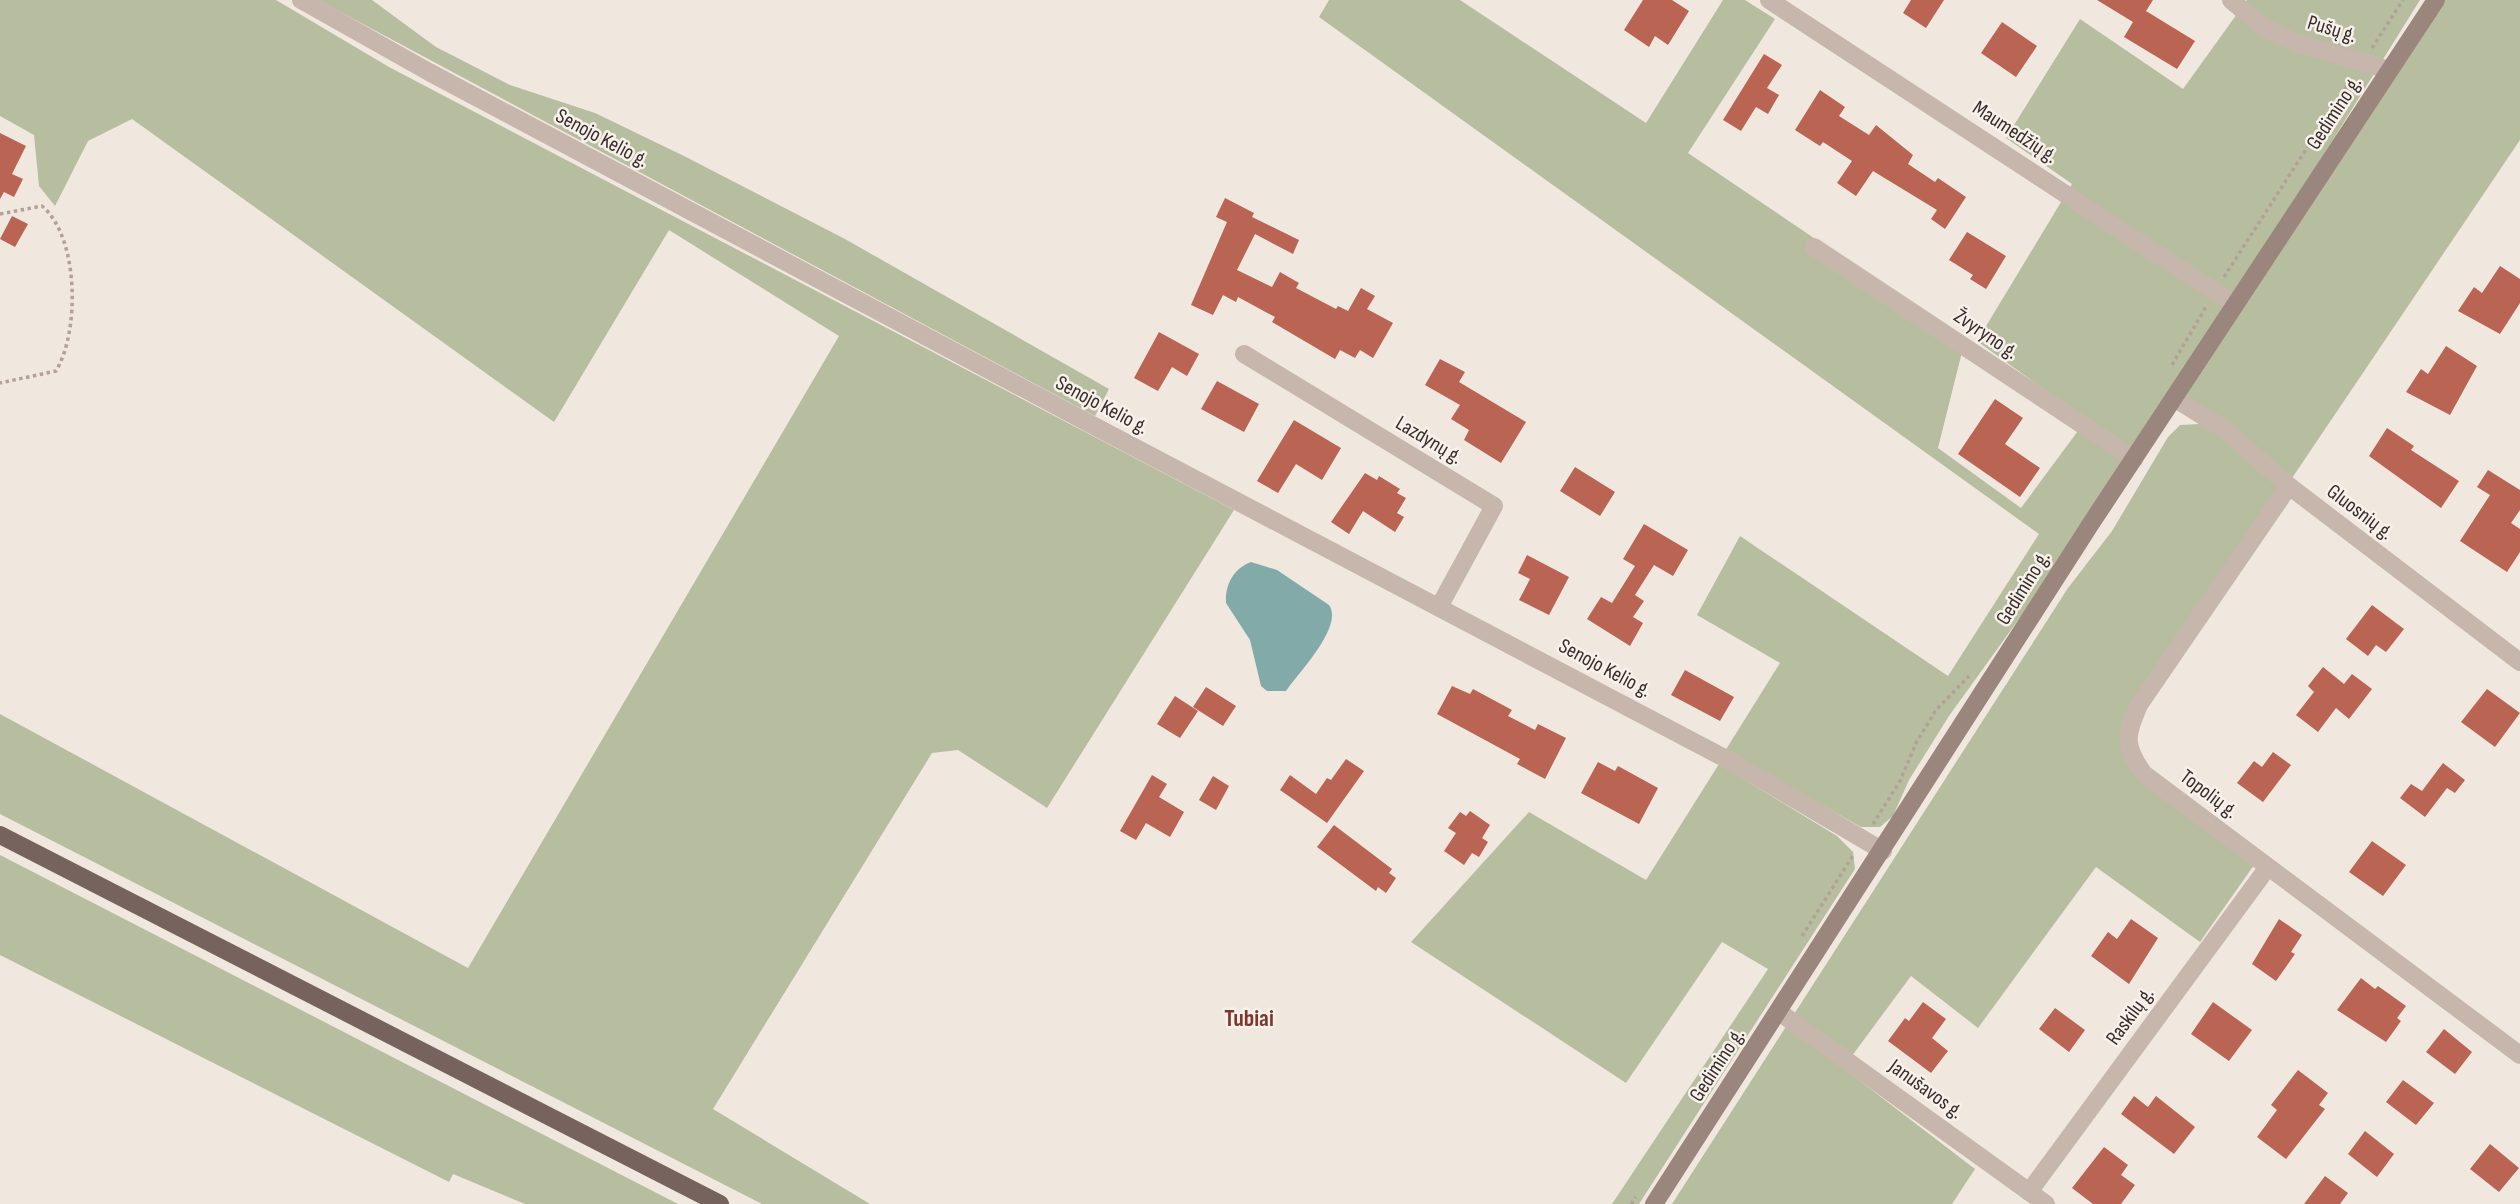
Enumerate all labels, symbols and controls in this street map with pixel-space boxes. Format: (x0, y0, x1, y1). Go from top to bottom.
street label: Pušų g. (2305, 10, 2359, 48)
street label: Gedimino g. (2301, 72, 2367, 154)
street label: Maumedžių g. (1968, 95, 2062, 169)
street label: Senojo Kelio g. (551, 103, 653, 173)
street label: Žvyryno g. (1949, 303, 2023, 365)
street label: Senojo Kelio g. (1051, 370, 1153, 440)
street label: Lazdynų g. (1391, 410, 1467, 470)
street label: Gluosnių g. (2322, 479, 2398, 545)
street label: Gedimino g. (1991, 546, 2055, 630)
street label: Senojo Kelio g. (1554, 633, 1656, 703)
street label: Topolių g. (2175, 764, 2243, 824)
street label: Raskilų g. (2101, 982, 2159, 1050)
district label: Tubiai (1224, 1004, 1274, 1033)
street label: Gedimino g. (1684, 1024, 1750, 1106)
street label: Janušavos g. (1883, 1053, 1968, 1124)

